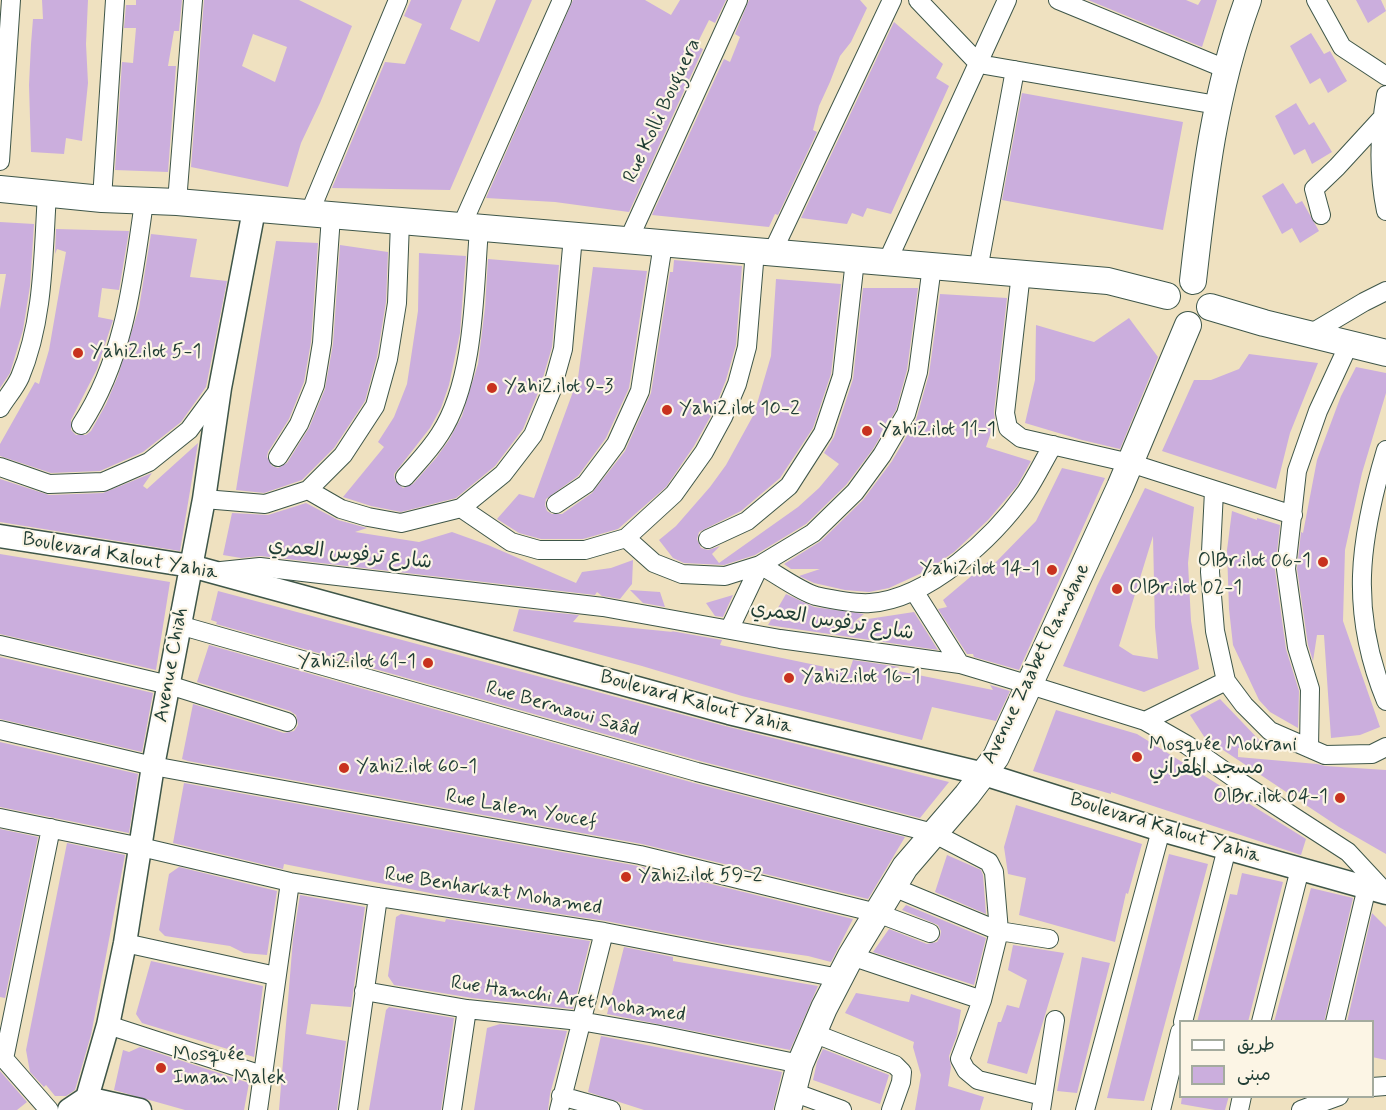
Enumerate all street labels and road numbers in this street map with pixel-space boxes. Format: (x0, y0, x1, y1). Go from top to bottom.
street label: Rue Kolli Bouguera (619, 35, 707, 187)
street label: Boulevard Kalout Yahia (20, 528, 220, 586)
street label: شارع ترفوس العمري (267, 534, 433, 576)
street label: Avenue Zaabet Ramdane (978, 560, 1096, 768)
street label: شارع ترفوس العمري (749, 597, 915, 647)
street label: Avenue Chiah (150, 606, 194, 724)
street label: Boulevard Kalout Yahia (597, 666, 795, 740)
street label: Rue Bernaoui Saâd (483, 677, 641, 743)
street label: Rue Lalem Youcef (444, 785, 598, 835)
street label: Boulevard Kalout Yahia (1067, 789, 1263, 869)
street label: Rue Benharkat Mohamed (383, 863, 603, 921)
street label: Rue Hamchi Aret Mohamed (449, 972, 687, 1028)

